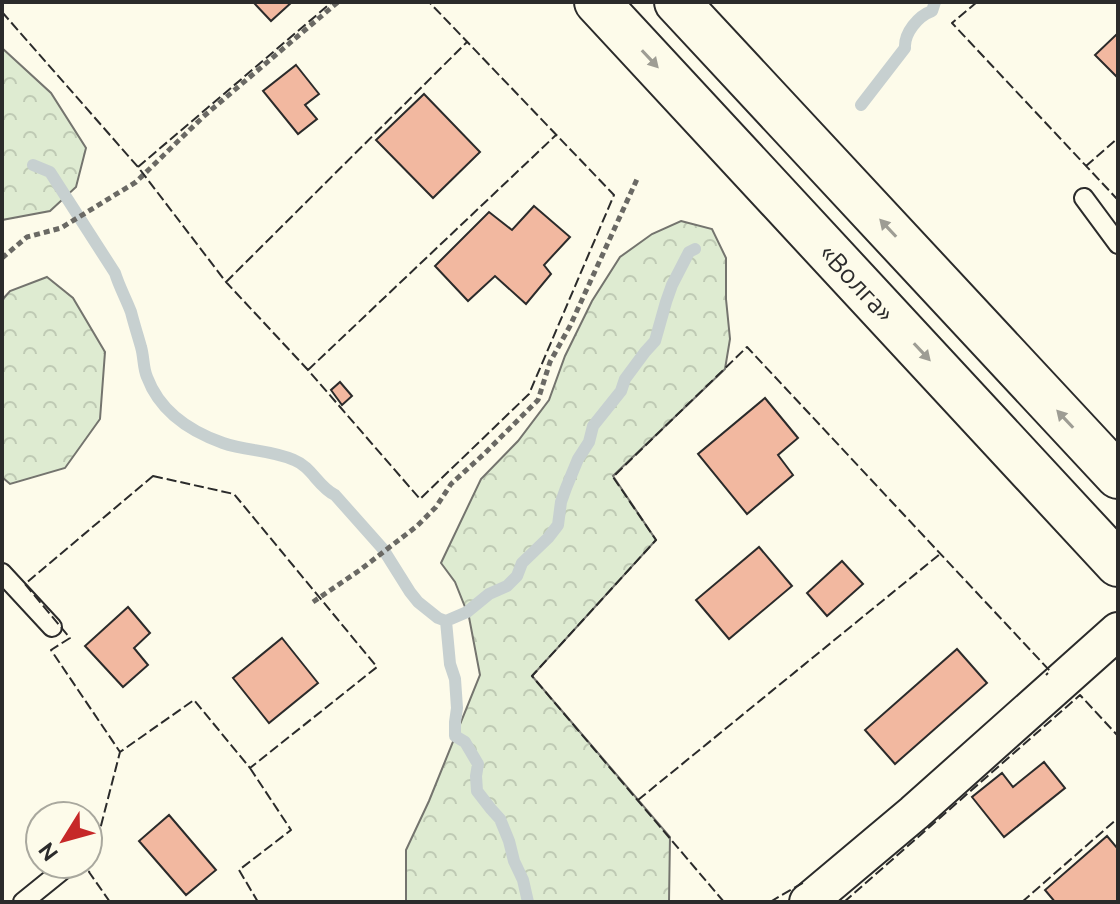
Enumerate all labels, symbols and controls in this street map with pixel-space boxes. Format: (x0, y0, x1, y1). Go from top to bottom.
one-way arrow (640, 49, 658, 68)
one-way arrow (879, 219, 897, 238)
street label: «Волга» (814, 238, 900, 327)
one-way arrow (912, 343, 930, 362)
one-way arrow (1056, 409, 1074, 428)
north arrow (24, 800, 104, 880)
text: N (33, 838, 63, 866)

